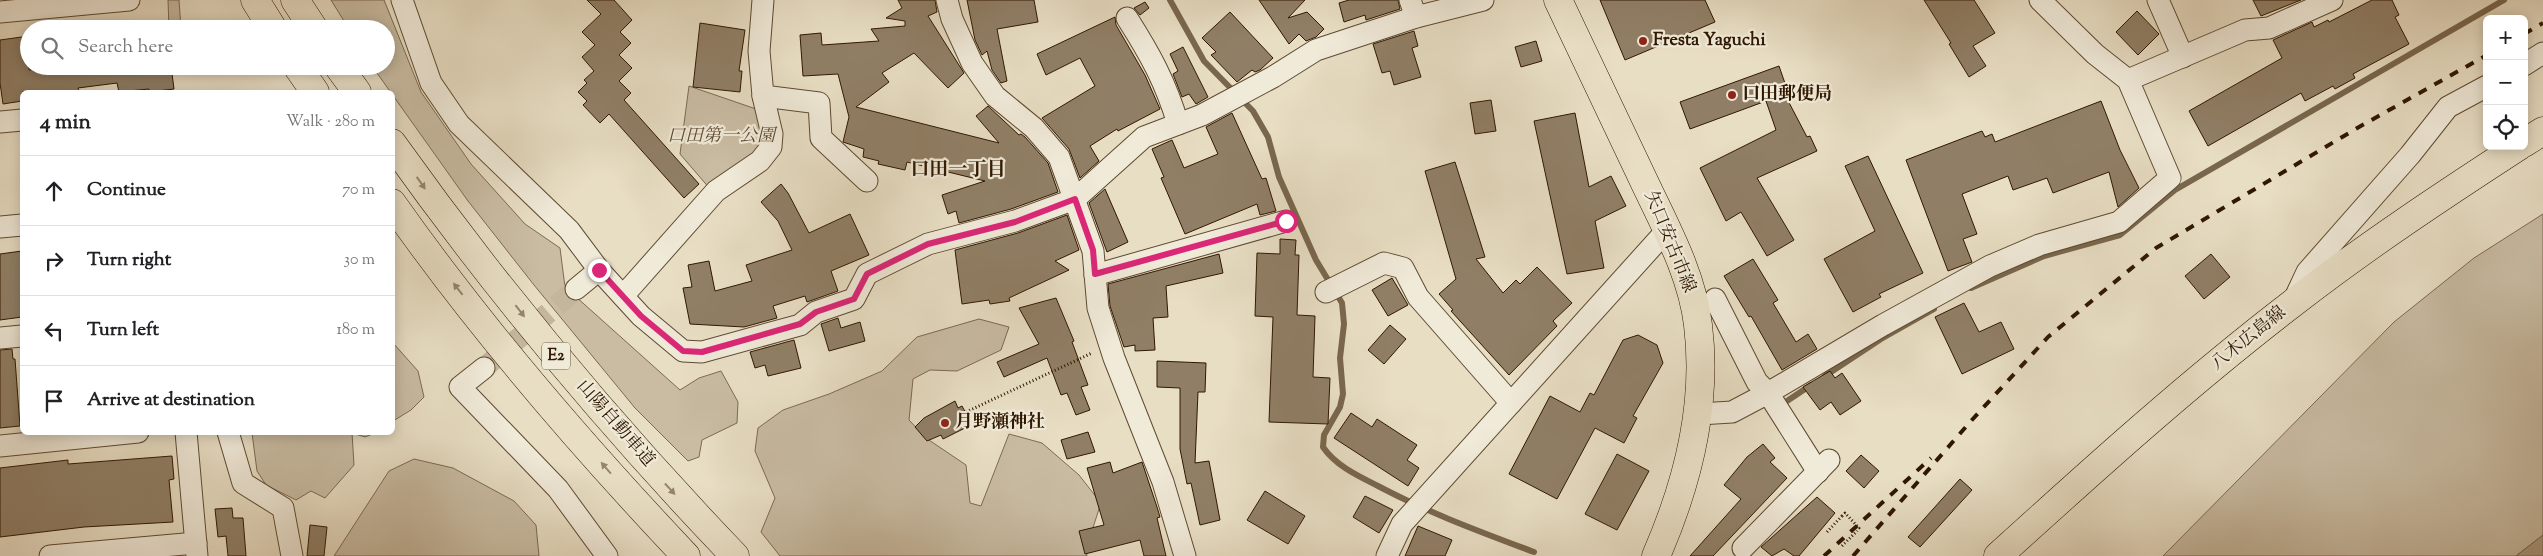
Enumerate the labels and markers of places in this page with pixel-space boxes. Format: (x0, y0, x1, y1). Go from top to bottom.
place label: Fresta Yaguchi (1653, 28, 1767, 54)
marker: Fresta Yaguchi (1637, 35, 1649, 47)
place label: 口田郵便局 (1742, 82, 1832, 108)
marker: 口田郵便局 (1726, 89, 1738, 101)
place label: 月野瀬神社 (955, 410, 1045, 436)
marker: 月野瀬神社 (939, 417, 951, 429)

